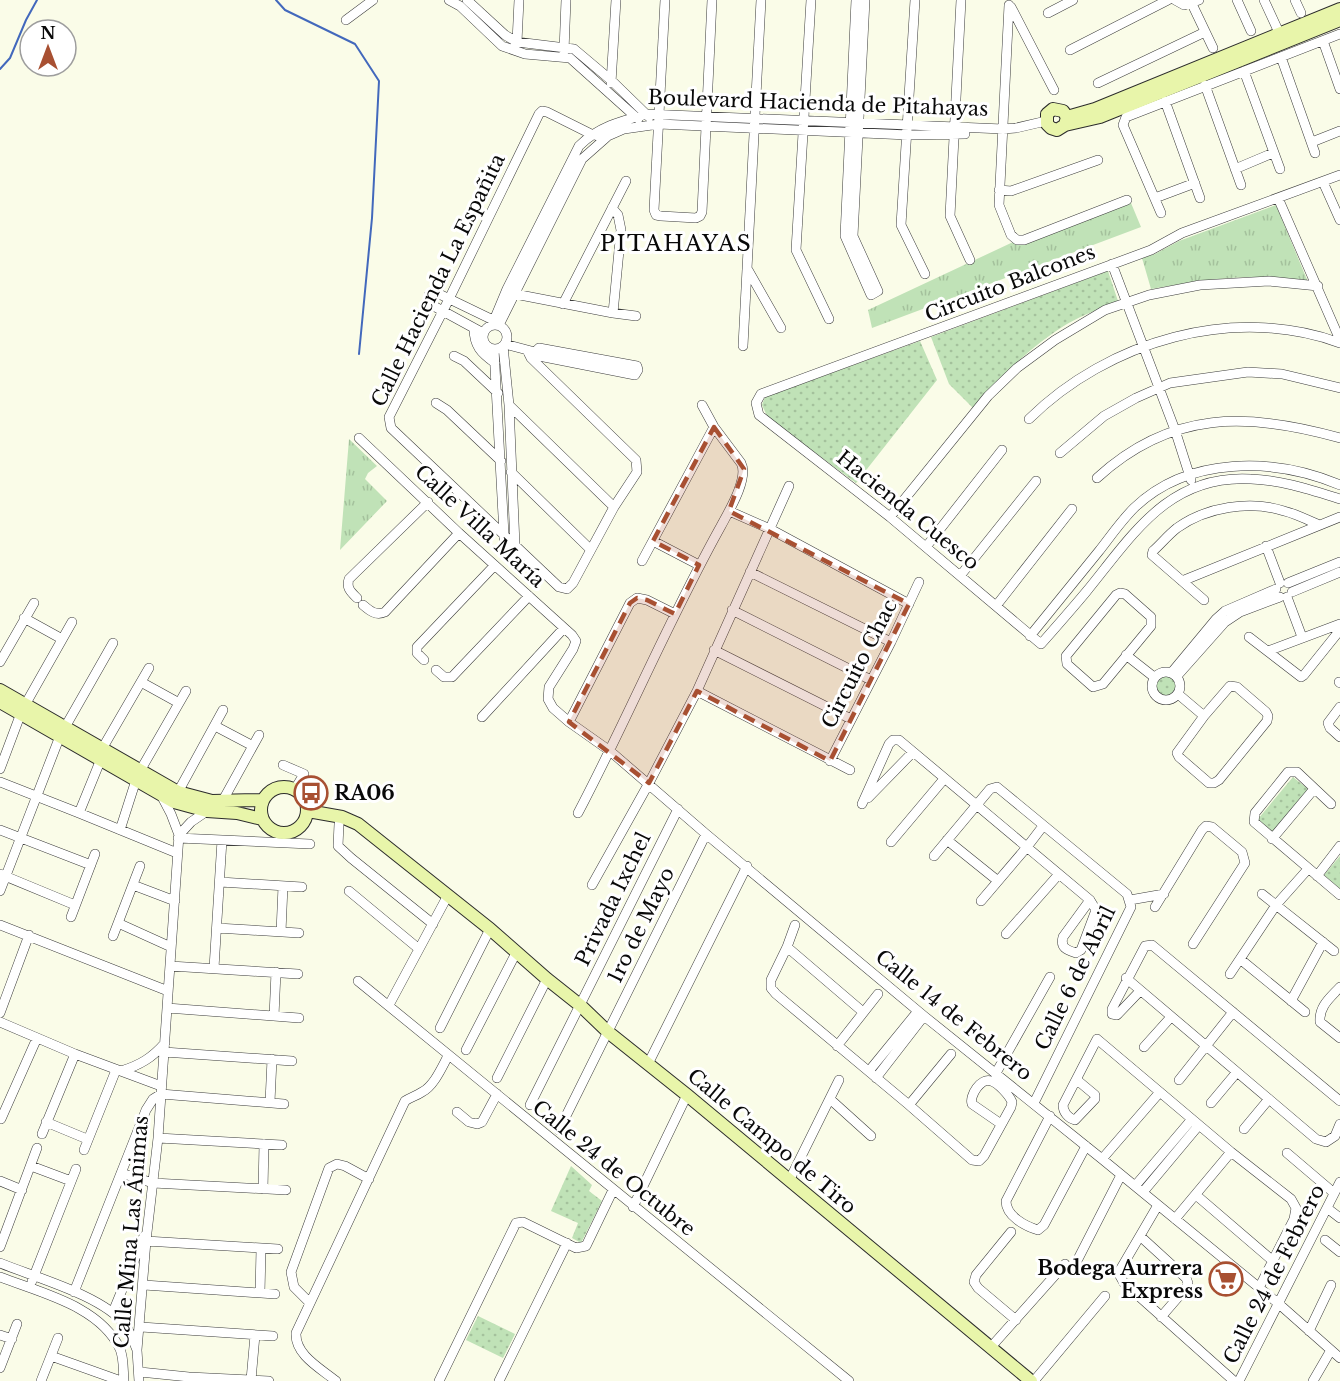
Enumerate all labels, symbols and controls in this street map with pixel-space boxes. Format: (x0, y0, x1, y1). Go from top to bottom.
north arrow (18, 18, 78, 78)
text: N (40, 23, 56, 43)
street label: Boulevard Hacienda de Pitahayas (647, 85, 989, 121)
street label: Calle Hacienda La Españita (366, 149, 510, 410)
district label: PITAHAYAS (600, 230, 752, 257)
street label: Circuito Balcones (921, 239, 1099, 327)
street label: Hacienda Cuesco (832, 445, 984, 575)
street label: Calle Villa María (410, 460, 551, 593)
street label: Circuito Chac (816, 595, 902, 732)
bus stop icon: RA06 (293, 775, 329, 811)
place label: RA06 (334, 781, 395, 805)
street label: Privada Ixchel (570, 828, 656, 970)
street label: 1ro de Mayo (603, 863, 679, 987)
street label: Calle 6 de Abril (1030, 902, 1120, 1054)
street label: Calle 14 de Febrero (871, 944, 1037, 1086)
street label: Calle Campo de Tiro (683, 1063, 861, 1219)
street label: Calle 24 de Octubre (528, 1095, 700, 1241)
street label: Calle Mina Las Ánimas (108, 1114, 153, 1349)
street label: Calle 24 de Febrero (1218, 1180, 1330, 1368)
place label: Bodega Aurrera Express (1037, 1256, 1204, 1303)
supermarket icon: Bodega Aurrera Express (1208, 1261, 1244, 1297)

